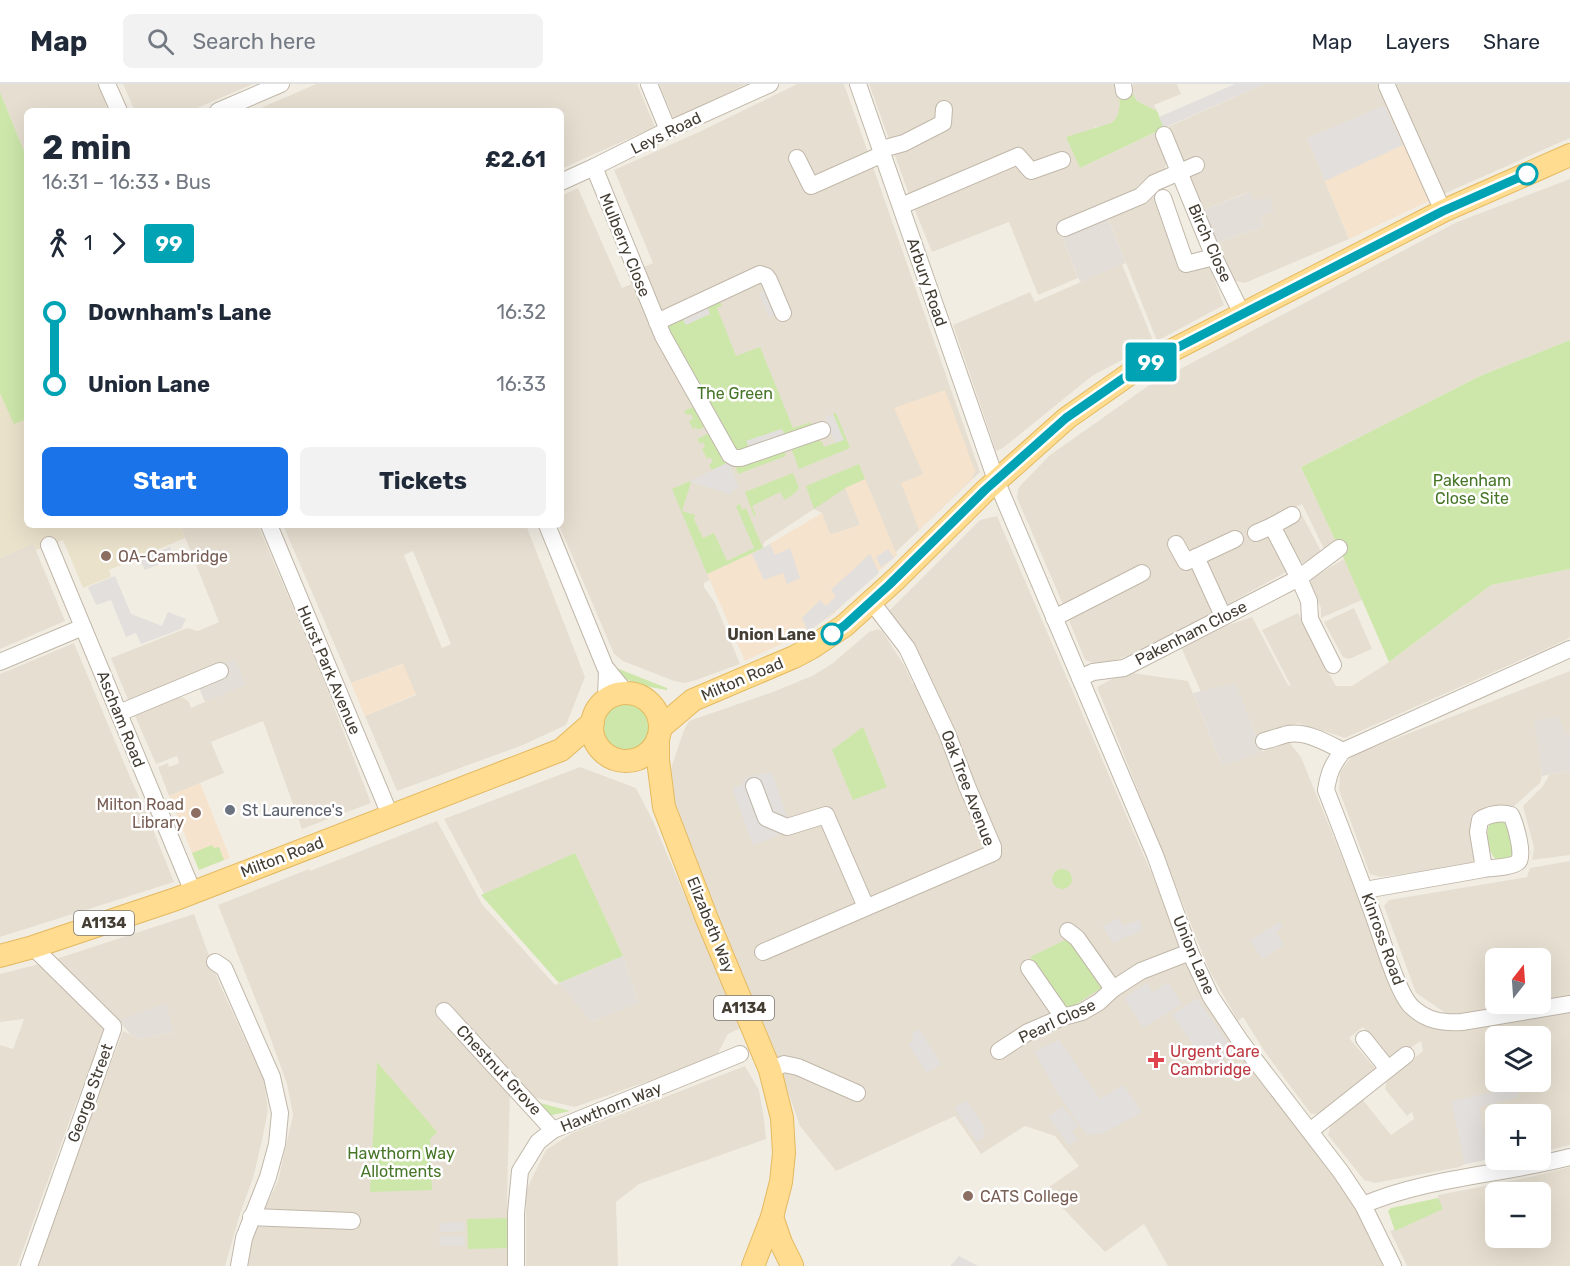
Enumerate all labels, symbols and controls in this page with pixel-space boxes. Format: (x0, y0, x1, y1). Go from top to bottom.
search box (123, 14, 543, 68)
text: Map (30, 25, 87, 58)
icon: search (144, 25, 177, 58)
text: Search here (192, 28, 316, 55)
text: Map (1311, 29, 1352, 54)
text: Layers (1385, 29, 1450, 54)
text: Share (1483, 29, 1540, 54)
street label: Leys Road (628, 108, 704, 158)
text: 2 min (42, 128, 131, 167)
text: £2.61 (485, 146, 546, 173)
unlabelled marker (1516, 163, 1538, 185)
text: 16:31 – 16:33 · Bus (42, 170, 211, 194)
street label: Mulberry Close (596, 190, 654, 300)
street label: Birch Close (1184, 201, 1236, 285)
icon: walk (42, 227, 75, 260)
icon: forward (102, 227, 135, 260)
text: 1 (84, 231, 93, 255)
text: 99 (156, 231, 182, 256)
street label: Arbury Road (903, 235, 951, 329)
text: Downham's Lane (88, 299, 272, 326)
text: 16:32 (497, 300, 546, 324)
line badge: 99 (1124, 342, 1178, 382)
text: 99 (1138, 350, 1164, 375)
text: Union Lane (88, 371, 210, 398)
text: 16:33 (496, 372, 546, 396)
park label: The Green (697, 384, 773, 403)
button: Start (42, 447, 288, 516)
button: Tickets (300, 447, 546, 516)
park label: Pakenham Close Site (1433, 471, 1511, 508)
place label: OA-Cambridge (118, 547, 228, 566)
marker: OA-Cambridge (99, 549, 113, 563)
street label: Pakenham Close (1132, 597, 1250, 669)
street label: Hurst Park Avenue (293, 603, 365, 737)
marker: Union Lane (821, 623, 843, 645)
place label: Union Lane (727, 625, 816, 644)
street label: Milton Road (698, 653, 786, 705)
street label: Ascham Road (93, 668, 149, 770)
street label: Oak Tree Avenue (937, 727, 999, 849)
place label: Milton Road Library (97, 795, 184, 832)
place label: St Laurence's (242, 801, 343, 820)
marker: St Laurence's (223, 803, 237, 817)
marker: Milton Road Library (189, 806, 203, 820)
street label: Milton Road (238, 832, 326, 882)
street label: Elizabeth Way (683, 874, 739, 976)
street label: Kinross Road (1358, 890, 1408, 988)
road number: A1134 (74, 911, 134, 935)
street label: Union Lane (1169, 913, 1219, 997)
north arrow (1485, 948, 1551, 1014)
map controls (1485, 948, 1551, 1248)
street label: Pearl Close (1016, 995, 1099, 1047)
road number: A1134 (714, 996, 774, 1020)
street label: Chestnut Grove (452, 1021, 546, 1119)
button: layers (1485, 1026, 1551, 1092)
street label: George Street (63, 1041, 117, 1145)
place label: Urgent Care Cambridge (1170, 1042, 1260, 1079)
marker: Urgent Care Cambridge (1147, 1051, 1165, 1069)
street label: Hawthorn Way (558, 1078, 665, 1136)
button: + (1485, 1104, 1551, 1170)
park label: Hawthorn Way Allotments (347, 1144, 455, 1181)
button: − (1485, 1182, 1551, 1248)
place label: CATS College (980, 1187, 1078, 1206)
marker: CATS College (961, 1189, 975, 1203)

